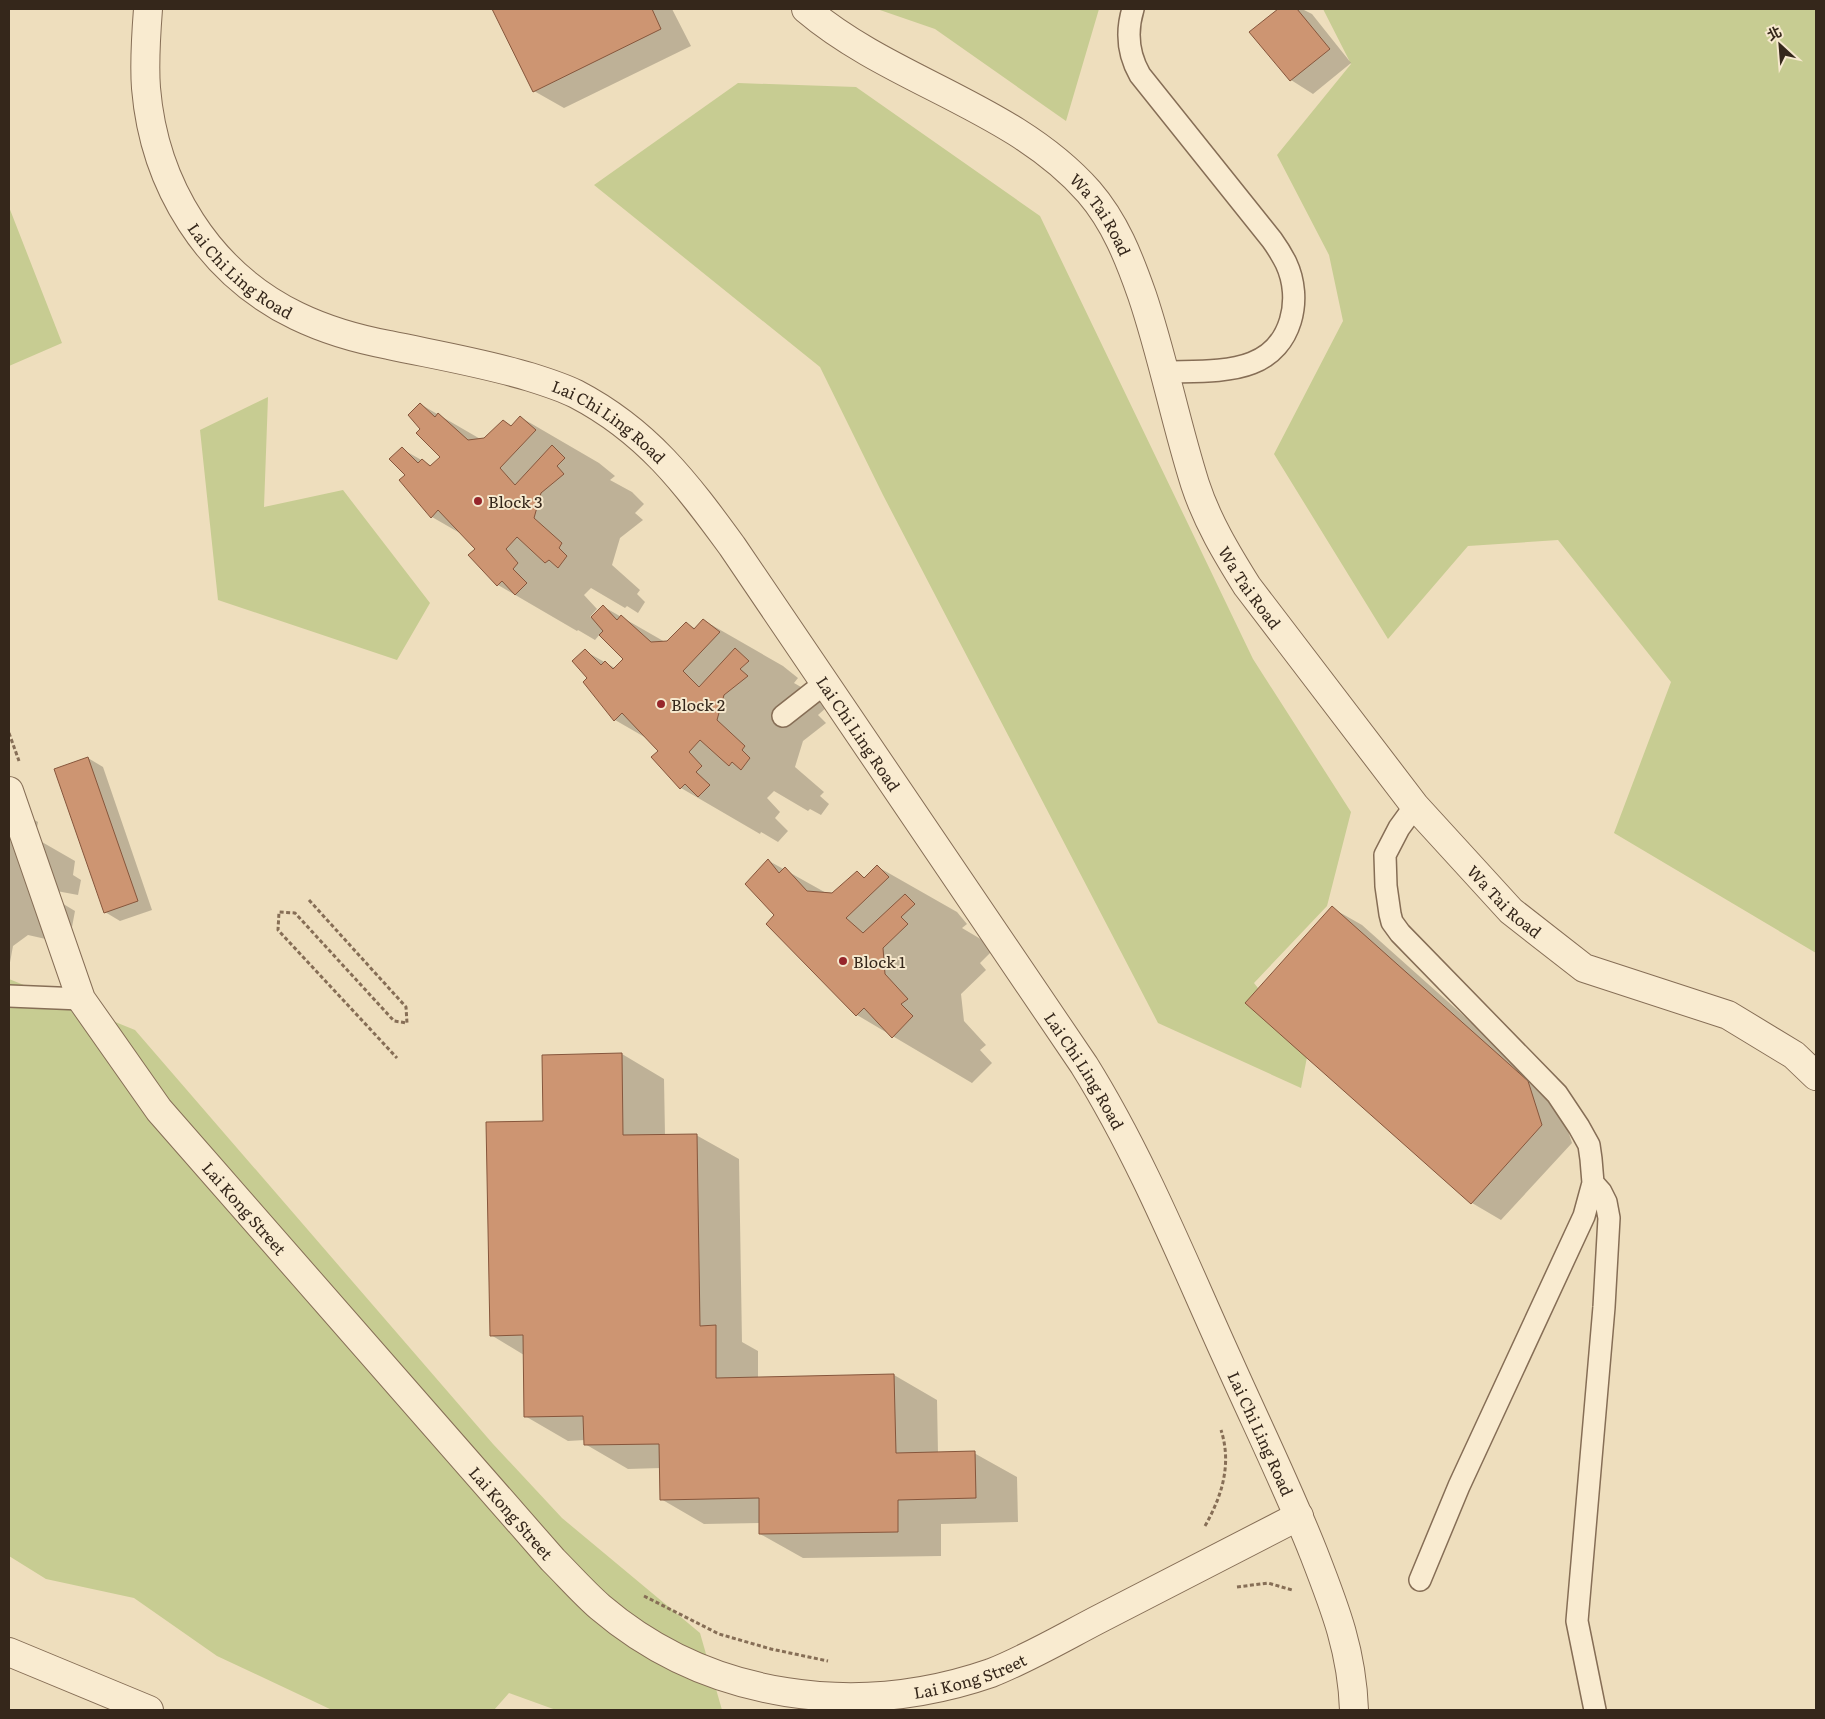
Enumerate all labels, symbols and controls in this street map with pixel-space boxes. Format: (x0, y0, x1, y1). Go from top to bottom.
north arrow (1755, 20, 1805, 70)
text: 北 (1763, 20, 1785, 44)
street label: Wa Tai Road (1065, 167, 1138, 260)
street label: Lai Chi Ling Road (183, 218, 297, 324)
street label: Lai Chi Ling Road (549, 373, 672, 468)
place label: Block 3 (488, 489, 543, 513)
marker: Block 3 (472, 495, 484, 507)
street label: Wa Tai Road (1213, 541, 1287, 634)
street label: Lai Chi Ling Road (811, 671, 907, 796)
place label: Block 2 (671, 692, 725, 716)
marker: Block 2 (655, 698, 667, 710)
street label: Wa Tai Road (1462, 859, 1547, 943)
place label: Block 1 (853, 949, 906, 973)
marker: Block 1 (837, 955, 849, 967)
street label: Lai Chi Ling Road (1039, 1007, 1131, 1134)
street label: Lai Kong Street (197, 1156, 293, 1260)
street label: Lai Chi Ling Road (1223, 1367, 1300, 1500)
street label: Lai Kong Street (464, 1461, 559, 1565)
street label: Lai Kong Street (912, 1647, 1031, 1704)

